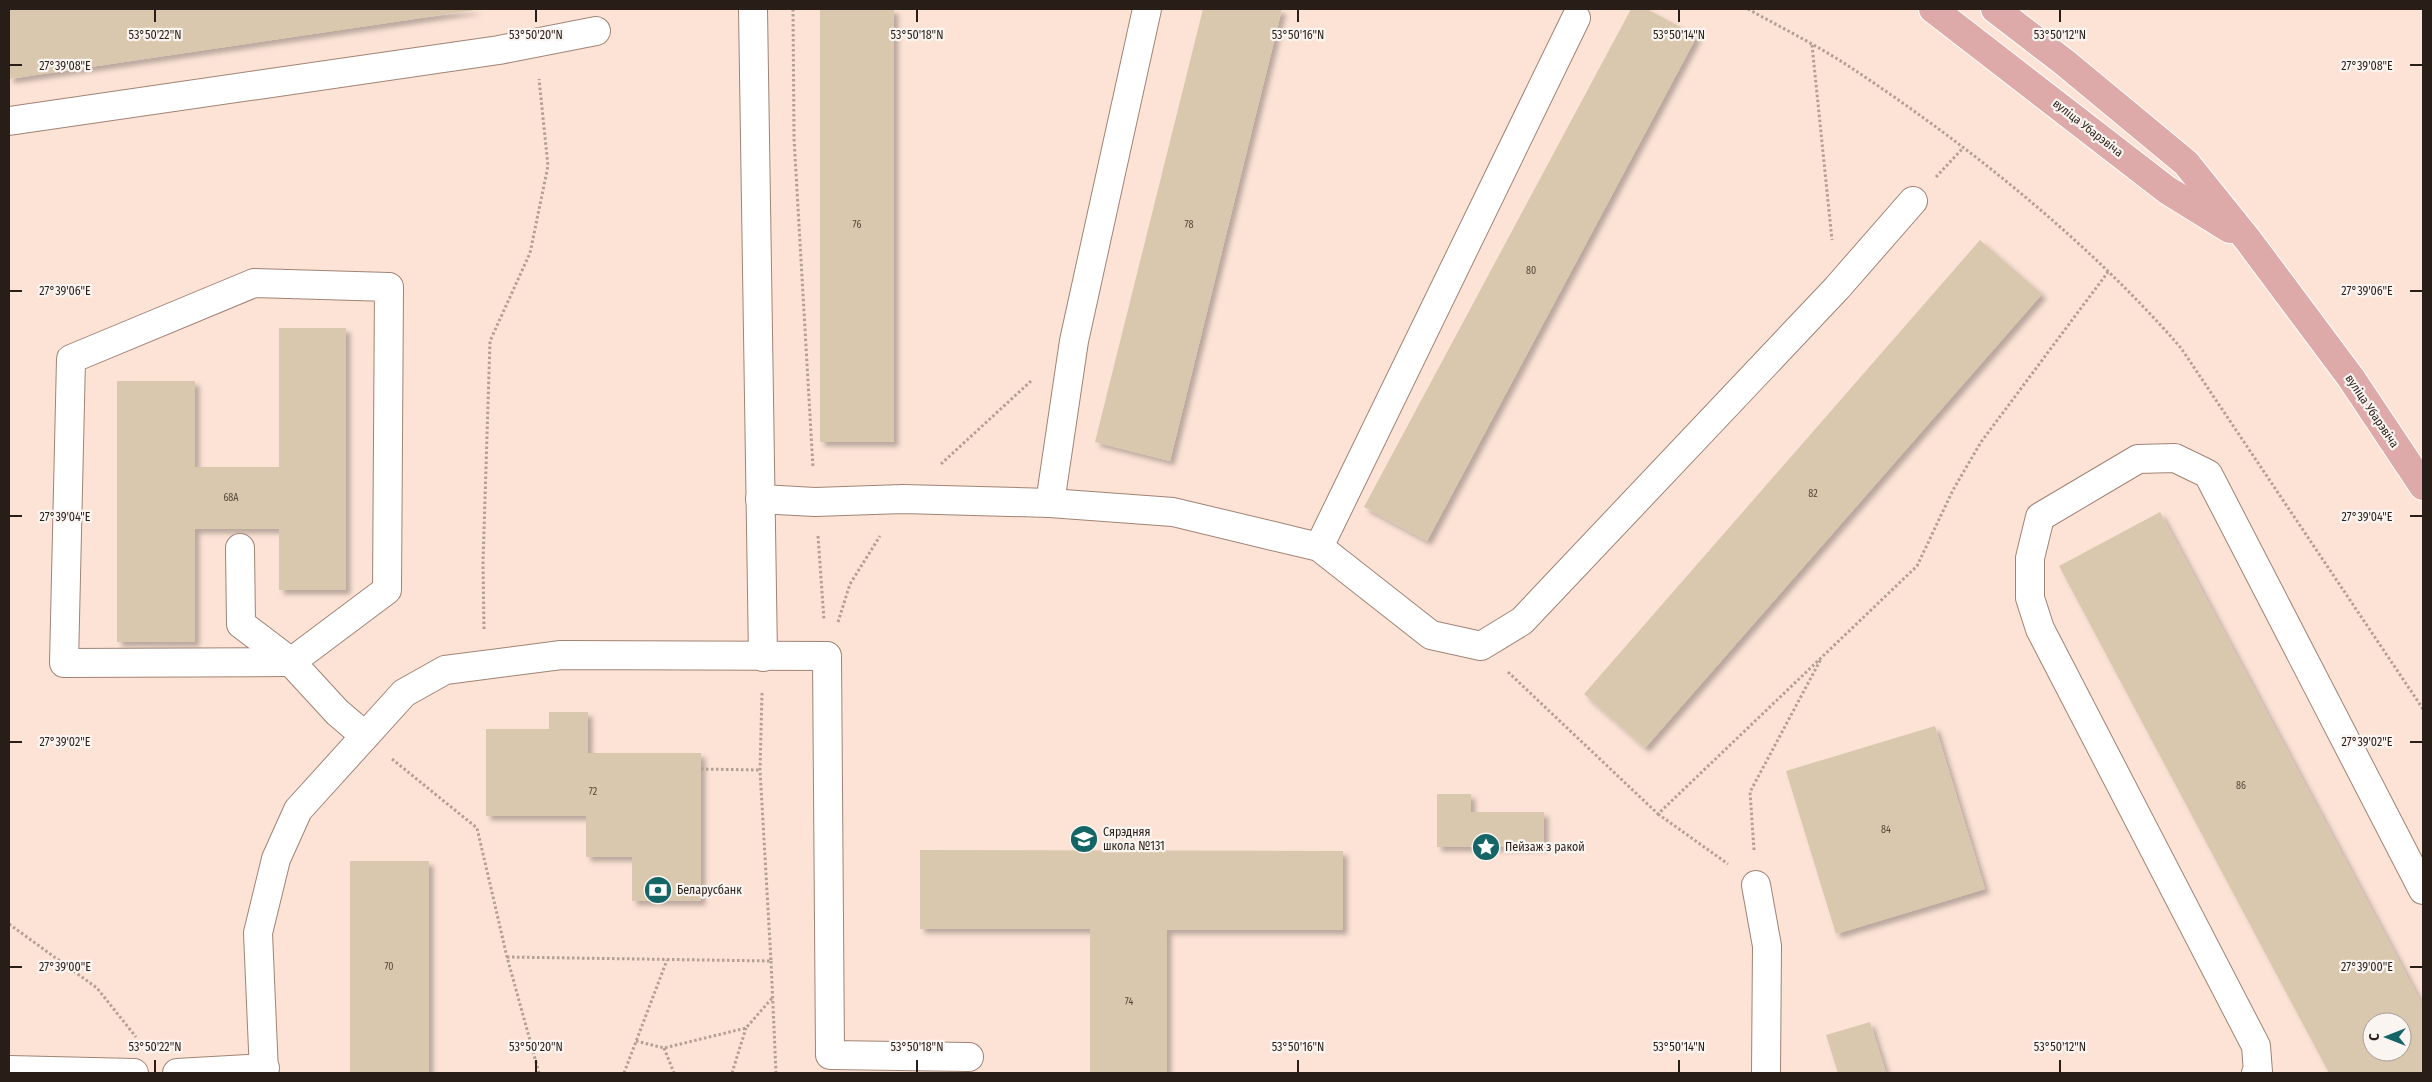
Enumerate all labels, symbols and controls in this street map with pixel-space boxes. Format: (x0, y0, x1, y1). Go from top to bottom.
text: 53°50'22"N (129, 28, 181, 42)
text: 53°50'20"N (509, 28, 563, 42)
text: 53°50'18"N (891, 28, 943, 42)
text: 53°50'16"N (1272, 28, 1324, 42)
text: 53°50'14"N (1653, 28, 1705, 42)
text: 53°50'12"N (2034, 28, 2086, 42)
text: 27°39'08"E (39, 59, 91, 73)
text: 27°39'08"E (2341, 59, 2393, 73)
street label: вуліца Убарэвіча (2050, 96, 2126, 160)
house number: 76 (853, 219, 861, 231)
house number: 78 (1185, 219, 1193, 231)
house number: 80 (1526, 265, 1536, 277)
text: 27°39'06"E (39, 284, 91, 298)
text: 27°39'06"E (2341, 284, 2393, 298)
street label: вуліца Убарэвіча (2342, 372, 2402, 450)
house number: 82 (1808, 488, 1818, 500)
house number: 68А (223, 492, 239, 504)
text: 27°39'04"E (40, 510, 91, 524)
text: 27°39'04"E (2342, 510, 2393, 524)
text: 27°39'02"E (40, 735, 91, 749)
text: 27°39'02"E (2342, 735, 2393, 749)
house number: 86 (2236, 780, 2246, 792)
house number: 72 (589, 786, 598, 798)
school or university icon: Сярэдняя школа №131 (1069, 824, 1099, 854)
house number: 84 (1881, 824, 1891, 836)
place label: Сярэдняя школа №131 (1103, 825, 1165, 853)
place icon: Пейзаж з ракой (1471, 832, 1501, 862)
place label: Пейзаж з ракой (1505, 840, 1585, 854)
bank icon: Беларусбанк (643, 875, 673, 905)
place label: Беларусбанк (677, 883, 742, 897)
text: 27°39'00"E (39, 960, 91, 974)
text: 27°39'00"E (2341, 960, 2393, 974)
house number: 70 (384, 961, 394, 973)
house number: 74 (1125, 996, 1133, 1008)
north arrow (2362, 1012, 2412, 1062)
text: С (2366, 1033, 2383, 1041)
text: 53°50'22"N (129, 1040, 181, 1054)
text: 53°50'20"N (509, 1040, 563, 1054)
text: 53°50'18"N (891, 1040, 943, 1054)
text: 53°50'16"N (1272, 1040, 1324, 1054)
text: 53°50'14"N (1653, 1040, 1705, 1054)
text: 53°50'12"N (2034, 1040, 2086, 1054)

